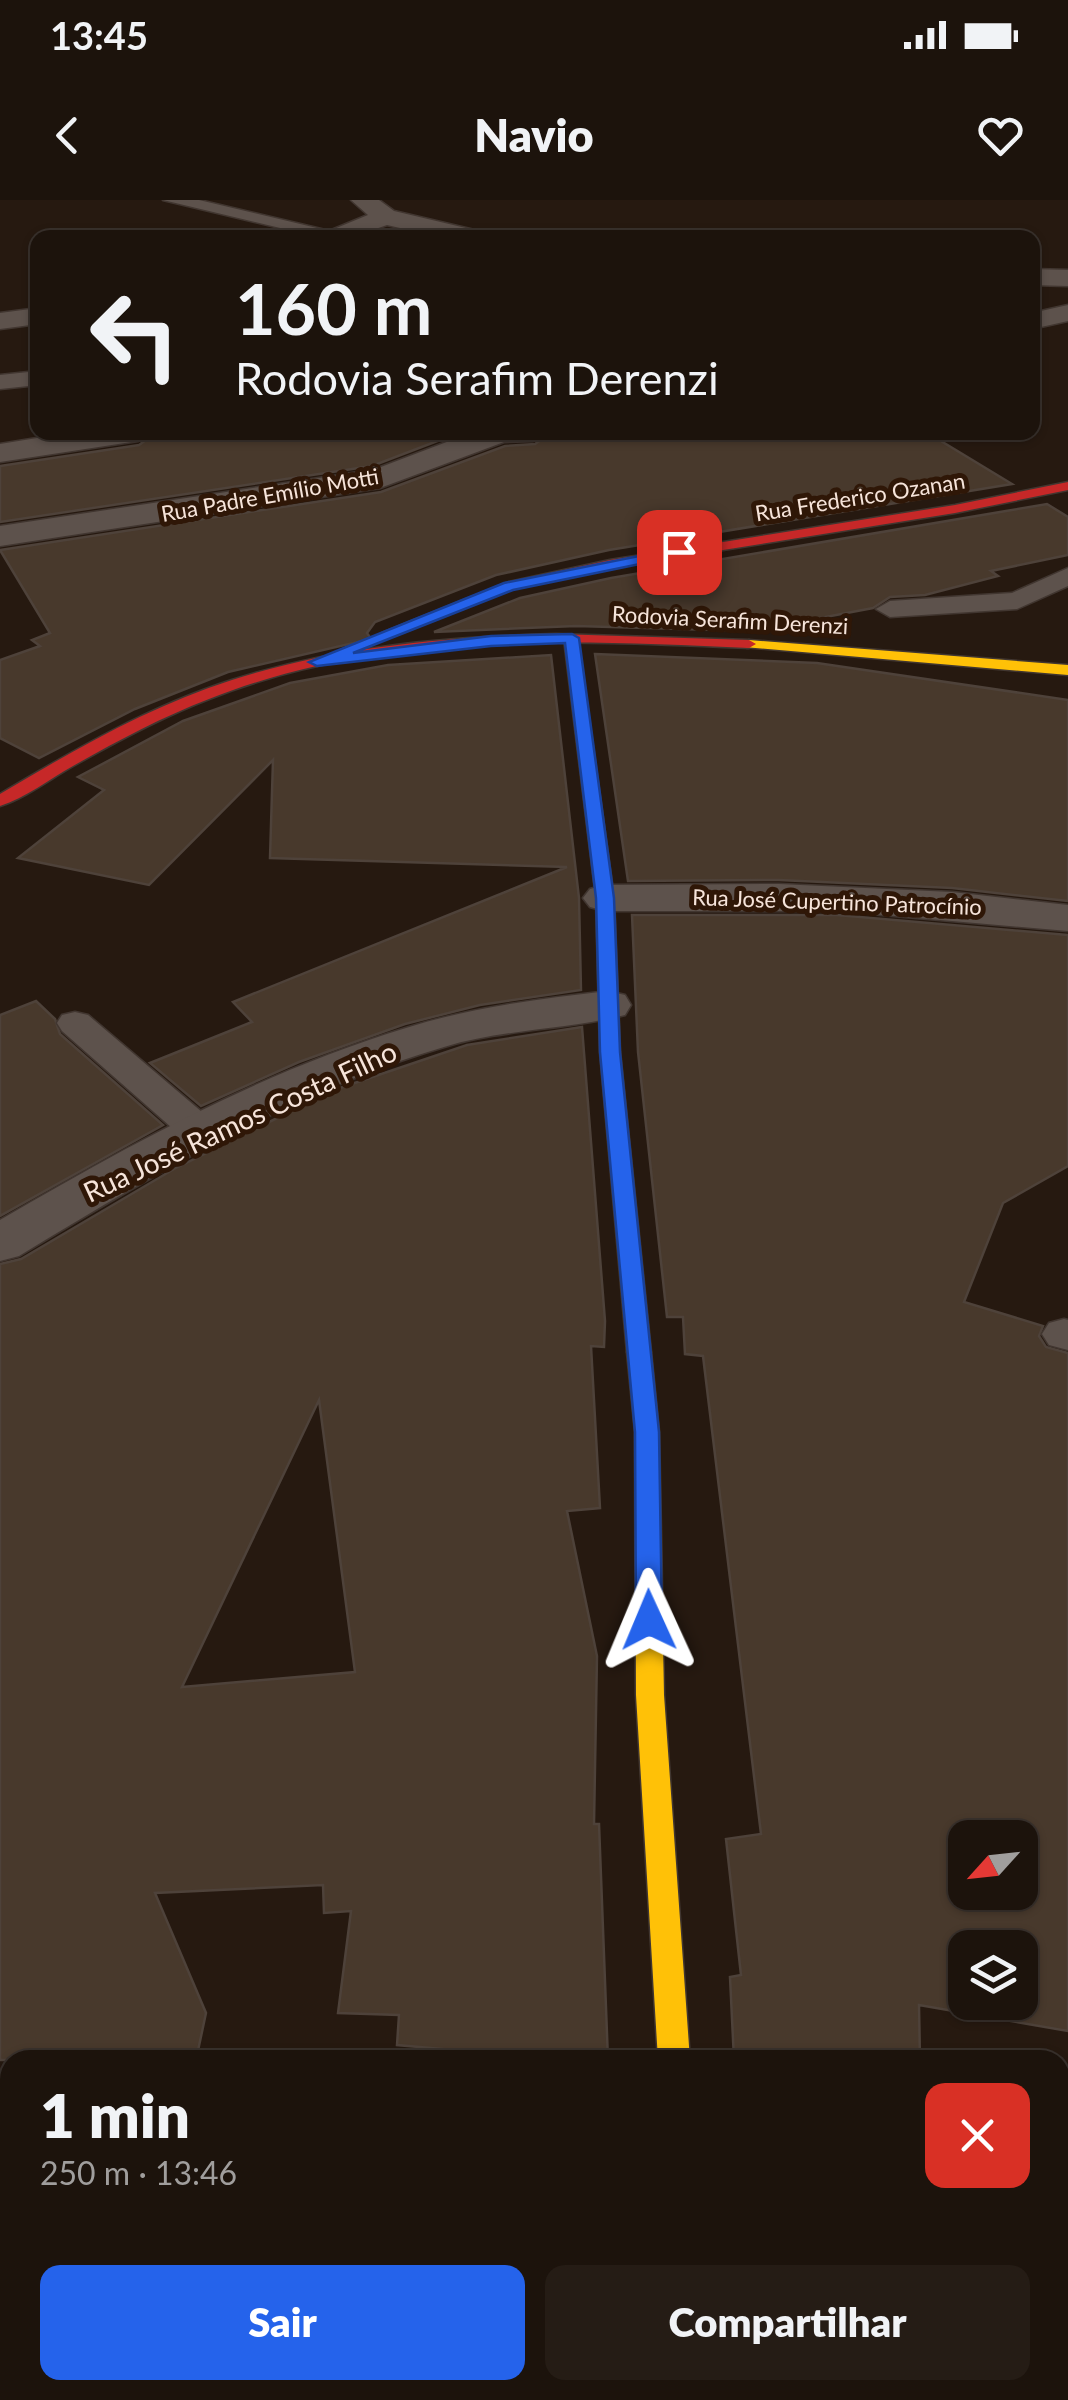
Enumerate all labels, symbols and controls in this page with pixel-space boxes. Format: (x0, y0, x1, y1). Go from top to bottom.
text: 13:45 (50, 12, 148, 58)
icon: back (40, 108, 95, 163)
text: Navio (474, 108, 594, 162)
icon: heart (973, 108, 1028, 163)
text: 160 m (235, 266, 432, 350)
icon: left (70, 270, 200, 400)
text: Rodovia Serafim Derenzi (235, 351, 719, 405)
street label: Rua Padre Emílio Motti (159, 462, 381, 527)
street label: Rua Frederico Ozanan (753, 467, 967, 526)
pin (637, 510, 722, 595)
icon: arrive (652, 525, 707, 580)
street label: Rodovia Serafim Derenzi (611, 600, 849, 639)
street label: Rua José Cupertino Patrocínio (692, 883, 982, 920)
street label: Rua José Ramos Costa Filho (78, 1033, 402, 1209)
position arrow (597, 1568, 701, 1672)
north arrow (948, 1820, 1038, 1910)
map controls (948, 1820, 1038, 2020)
button: layers (948, 1930, 1038, 2020)
text: 1 min (40, 2079, 190, 2151)
button: close (925, 2083, 1030, 2188)
text: 250 m · 13:46 (40, 2153, 237, 2192)
button: Sair (40, 2265, 525, 2380)
button: Compartilhar (545, 2265, 1030, 2380)

